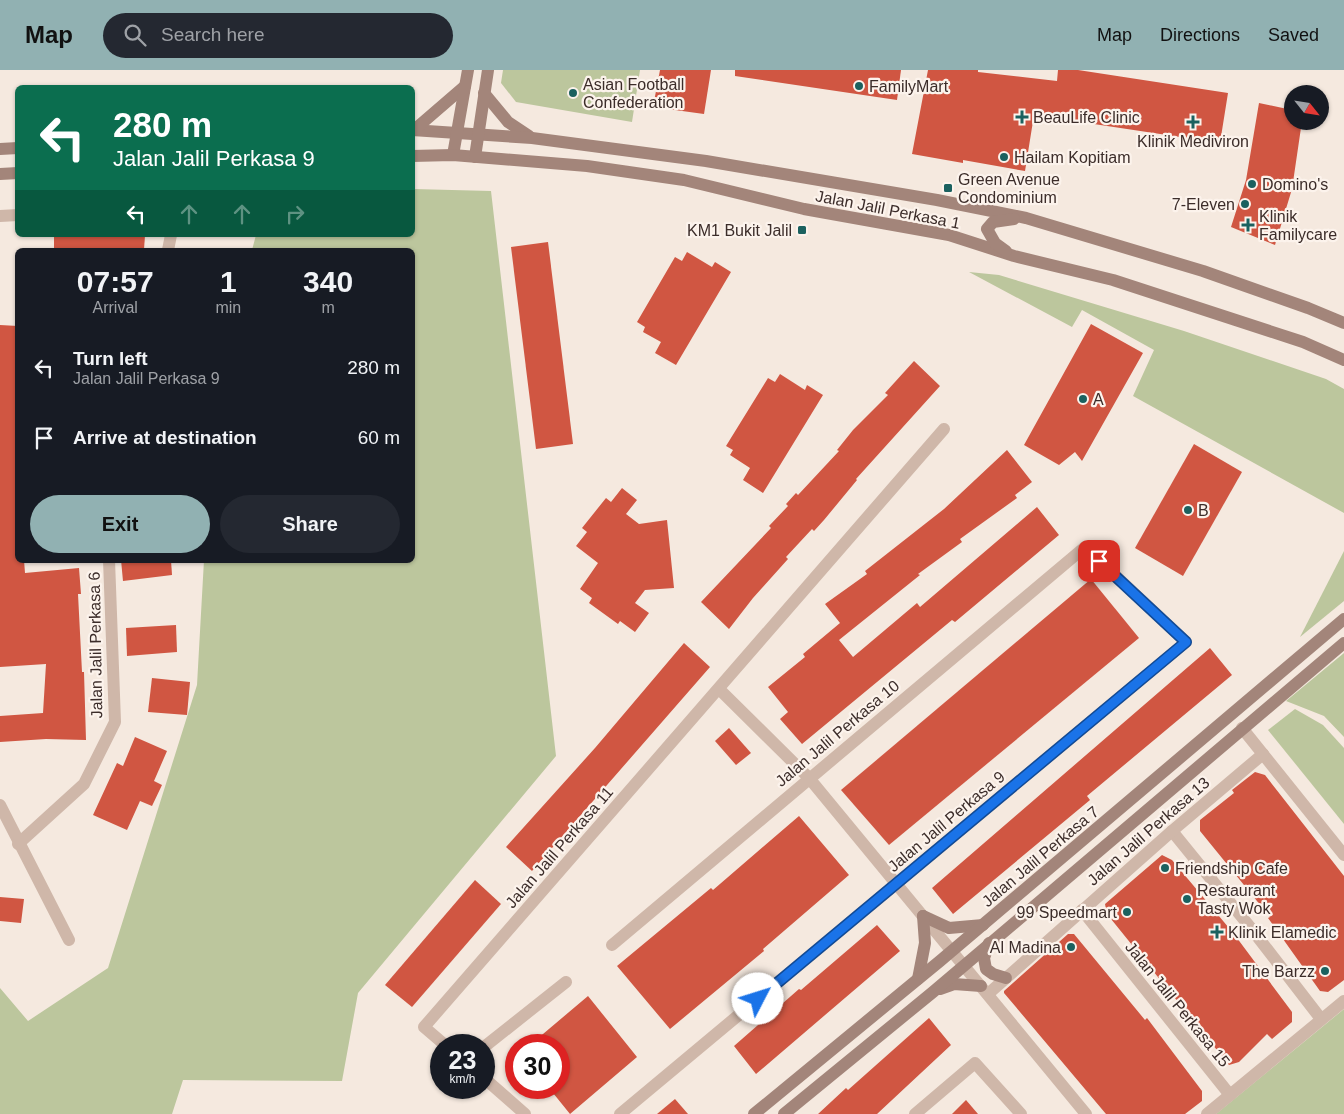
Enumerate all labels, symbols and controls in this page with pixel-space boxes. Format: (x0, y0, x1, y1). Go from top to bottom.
search box (103, 13, 453, 58)
text: Map (25, 21, 73, 48)
icon: search (121, 21, 149, 49)
text: Search here (161, 24, 265, 45)
text: Map (1097, 25, 1132, 45)
text: Directions (1160, 25, 1240, 45)
text: Saved (1268, 25, 1319, 45)
place label: Asian Football Confederation (583, 76, 684, 111)
place label: FamilyMart (869, 78, 949, 95)
marker: FamilyMart (853, 80, 865, 92)
north arrow (1284, 85, 1329, 130)
map controls (1284, 85, 1329, 130)
marker: Asian Football Confederation (567, 87, 579, 99)
icon: left (30, 105, 95, 170)
text: 280 m (113, 105, 212, 144)
place label: BeauLife Clinic (1033, 109, 1140, 126)
marker: BeauLife Clinic (1015, 110, 1029, 124)
marker: Klinik Mediviron (1186, 115, 1200, 129)
place label: Klinik Mediviron (1137, 133, 1249, 150)
text: Jalan Jalil Perkasa 9 (113, 146, 315, 171)
place label: Hailam Kopitiam (1014, 149, 1130, 166)
marker: Hailam Kopitiam (998, 151, 1010, 163)
place label: Green Avenue Condominium (958, 171, 1060, 206)
place label: Domino's (1262, 176, 1328, 193)
marker: Domino's (1246, 178, 1258, 190)
marker: Green Avenue Condominium (942, 182, 954, 194)
street label: Jalan Jalil Perkasa 1 (814, 187, 962, 232)
place label: 7-Eleven (1172, 196, 1235, 213)
marker: 7-Eleven (1239, 198, 1251, 210)
icon: left (122, 200, 150, 228)
icon: ahead (175, 200, 203, 228)
icon: ahead (228, 200, 256, 228)
icon: right (281, 200, 309, 228)
place label: Klinik Familycare (1259, 208, 1337, 243)
marker: Klinik Familycare (1241, 218, 1255, 232)
place label: KM1 Bukit Jalil (687, 222, 792, 239)
marker: KM1 Bukit Jalil (796, 224, 808, 236)
text: 07:57 (77, 265, 154, 298)
text: 1 (220, 265, 237, 298)
text: 340 (303, 265, 353, 298)
text: Arrival (93, 299, 138, 316)
text: min (215, 299, 241, 316)
text: m (321, 299, 335, 316)
text: Turn left (73, 348, 148, 369)
icon: left (30, 354, 58, 382)
text: 280 m (347, 357, 400, 378)
text: Jalan Jalil Perkasa 9 (73, 370, 220, 387)
place label: A (1093, 391, 1104, 408)
marker: A (1077, 393, 1089, 405)
icon: arrive (30, 424, 58, 452)
text: Arrive at destination (73, 427, 257, 448)
text: 60 m (358, 427, 400, 448)
button: Exit (30, 495, 210, 553)
button: Share (220, 495, 400, 553)
place label: B (1198, 502, 1209, 519)
marker: B (1182, 504, 1194, 516)
pin (1078, 540, 1120, 582)
icon: arrive (1085, 547, 1113, 575)
street label: Jalan Jalil Perkasa 6 (86, 571, 105, 719)
street label: Jalan Jalil Perkasa 10 (772, 677, 902, 790)
street label: Jalan Jalil Perkasa 9 (885, 768, 1008, 875)
street label: Jalan Jalil Perkasa 13 (1084, 774, 1213, 889)
street label: Jalan Jalil Perkasa 11 (502, 783, 617, 911)
street label: Jalan Jalil Perkasa 7 (979, 803, 1102, 910)
place label: Friendship Cafe (1175, 860, 1288, 877)
marker: Friendship Cafe (1159, 862, 1171, 874)
place label: Restaurant Tasty Wok (1197, 882, 1276, 917)
marker: Restaurant Tasty Wok (1181, 893, 1193, 905)
place label: 99 Speedmart (1016, 904, 1118, 921)
marker: 99 Speedmart (1121, 906, 1133, 918)
place label: Klinik Elamedic (1228, 924, 1336, 941)
marker: Klinik Elamedic (1210, 925, 1224, 939)
street label: Jalan Jalil Perkasa 15 (1122, 938, 1233, 1070)
place label: Al Madina (990, 939, 1061, 956)
marker: Al Madina (1065, 941, 1077, 953)
place label: The Barzz (1242, 963, 1315, 980)
marker: The Barzz (1319, 965, 1331, 977)
position arrow (731, 972, 783, 1024)
speed limit sign: 30 (505, 1034, 570, 1099)
text: 23 (449, 1046, 476, 1074)
text: km/h (449, 1072, 476, 1086)

